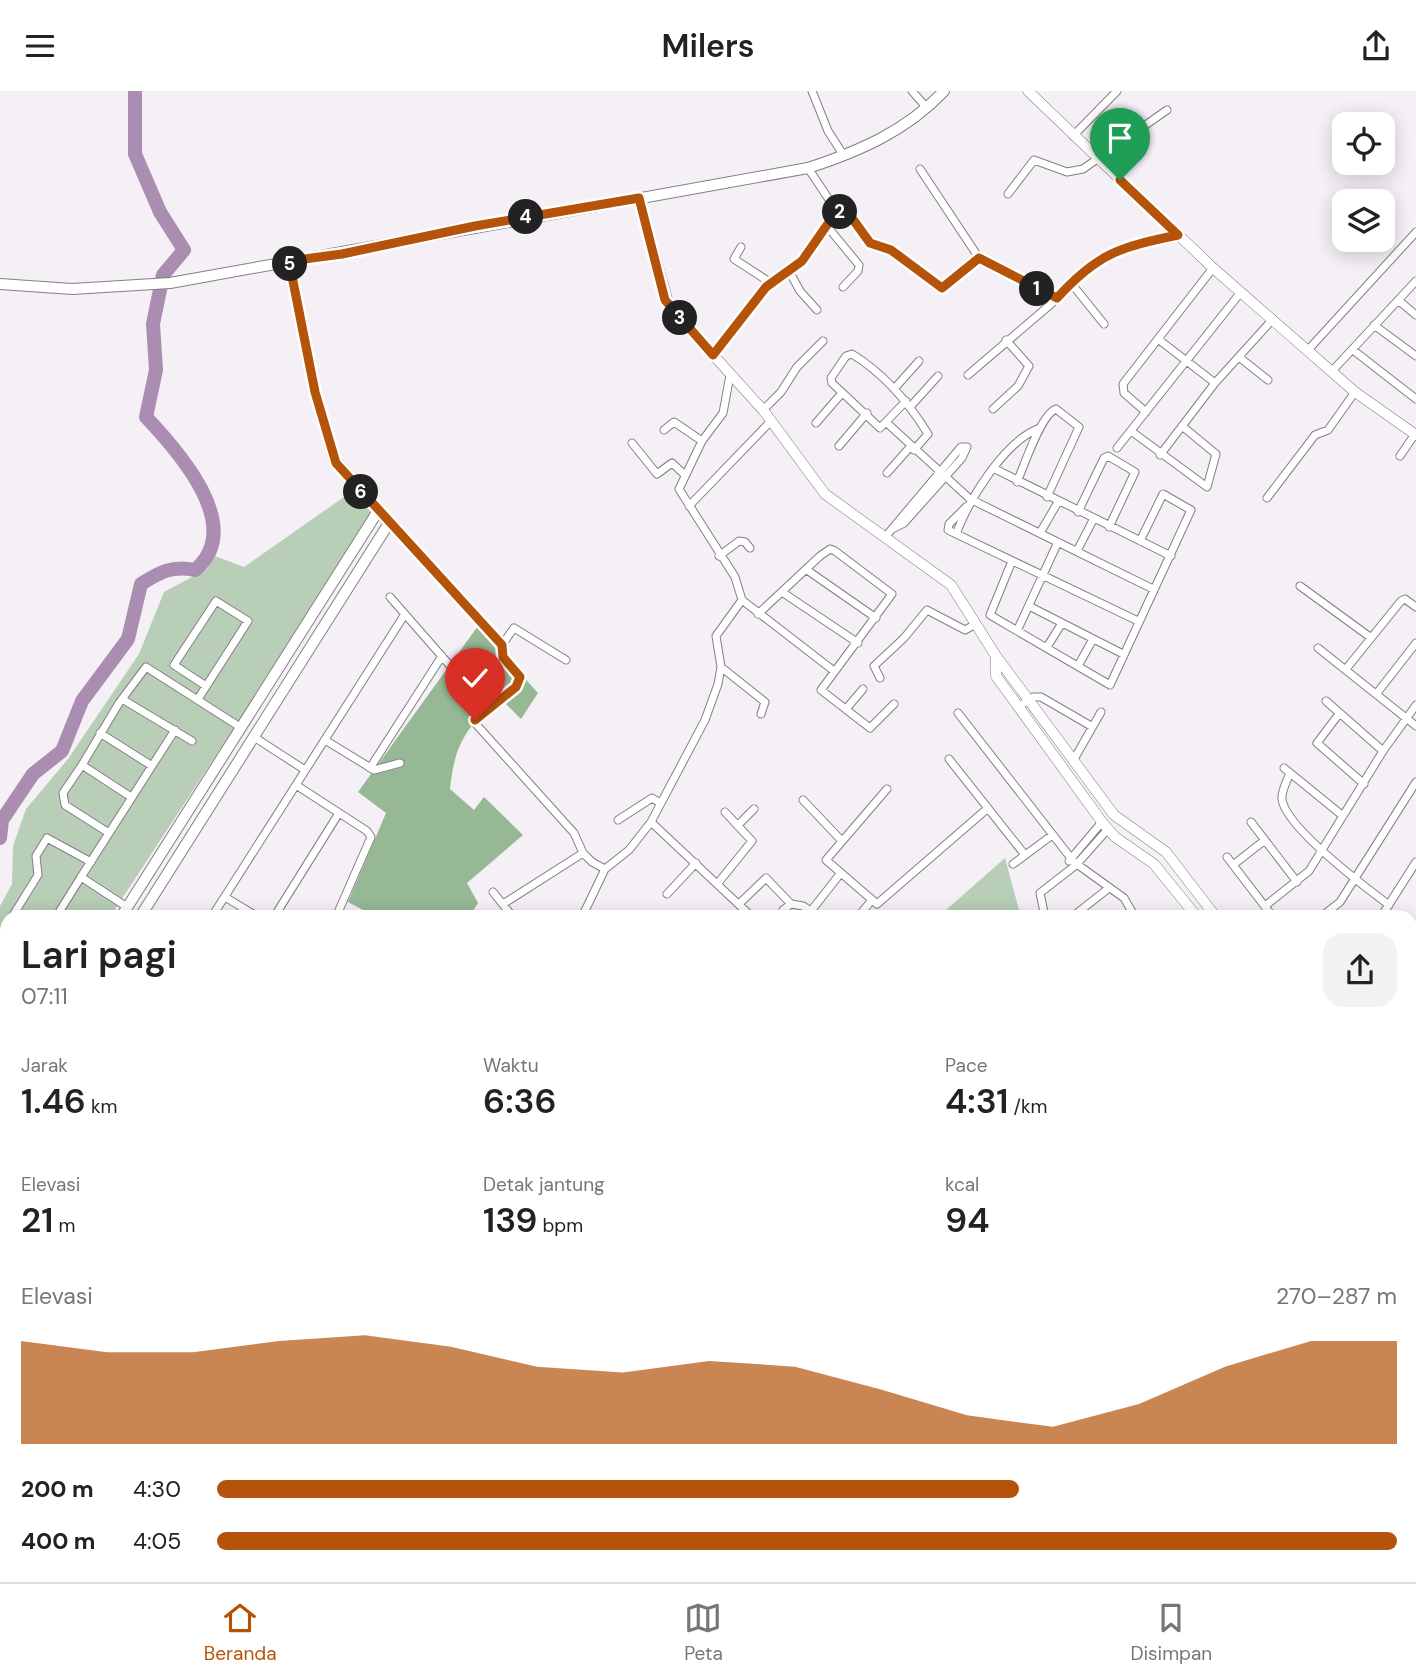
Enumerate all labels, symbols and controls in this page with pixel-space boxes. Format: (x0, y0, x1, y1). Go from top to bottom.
text: Milers (662, 25, 754, 67)
icon: menu (21, 27, 59, 65)
icon: share (1357, 27, 1395, 65)
pin (1090, 108, 1150, 180)
map controls (1332, 112, 1395, 252)
button: locate (1332, 112, 1395, 175)
icon: arrive (1101, 119, 1139, 157)
button: layers (1332, 189, 1395, 252)
pin: 2 (822, 195, 858, 229)
pin: 4 (508, 199, 544, 235)
text: 2 (834, 199, 845, 224)
text: 4 (519, 204, 532, 229)
pin: 5 (272, 247, 308, 281)
text: 5 (284, 251, 295, 276)
pin: 1 (1020, 271, 1054, 307)
text: 1 (1033, 276, 1040, 301)
pin: 3 (662, 301, 698, 335)
text: 3 (674, 305, 685, 330)
pin: 6 (344, 475, 378, 509)
text: 6 (354, 479, 367, 504)
pin (445, 648, 505, 720)
icon: check (456, 659, 494, 697)
text: Lari pagi (21, 930, 177, 980)
button: share (1323, 933, 1397, 1007)
text: 07:11 (21, 981, 68, 1011)
text: Jarak (21, 1053, 68, 1078)
text: Waktu (483, 1053, 539, 1078)
text: Pace (945, 1053, 988, 1078)
text: 1.46 (21, 1078, 86, 1124)
text: 6:36 (483, 1078, 557, 1124)
text: 4:31 (945, 1078, 1009, 1124)
text: km (86, 1094, 118, 1119)
text: /km (1009, 1094, 1048, 1119)
text: Elevasi (21, 1172, 80, 1197)
text: Detak jantung (483, 1172, 605, 1197)
text: kcal (945, 1172, 979, 1197)
text: 21 (21, 1197, 53, 1243)
text: 139 (483, 1197, 537, 1243)
text: 94 (945, 1197, 990, 1243)
text: m (53, 1213, 75, 1238)
text: bpm (537, 1213, 583, 1238)
text: Elevasi (21, 1281, 93, 1311)
text: 270–287 m (1276, 1281, 1397, 1311)
text: 200 m (21, 1474, 94, 1504)
text: 4:30 (133, 1474, 181, 1504)
text: 400 m (21, 1526, 95, 1556)
text: 4:05 (133, 1526, 181, 1556)
tab: Beranda (204, 1599, 277, 1666)
tab: Peta (684, 1599, 723, 1666)
tab: Disimpan (1130, 1599, 1212, 1666)

